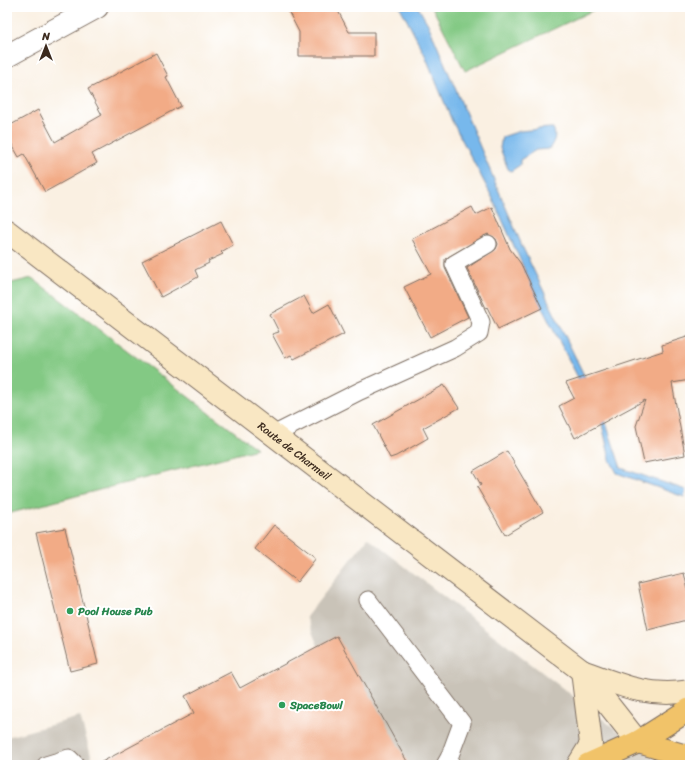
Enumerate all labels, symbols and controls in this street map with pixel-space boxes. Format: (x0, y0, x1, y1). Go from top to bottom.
north arrow (26, 26, 66, 66)
text: N (41, 27, 50, 46)
street label: Route de Charmeil (254, 417, 336, 486)
place label: Pool House Pub (78, 602, 153, 621)
marker: Pool House Pub (65, 606, 75, 616)
place label: SpaceBowl (289, 696, 343, 715)
marker: SpaceBowl (277, 700, 287, 710)

